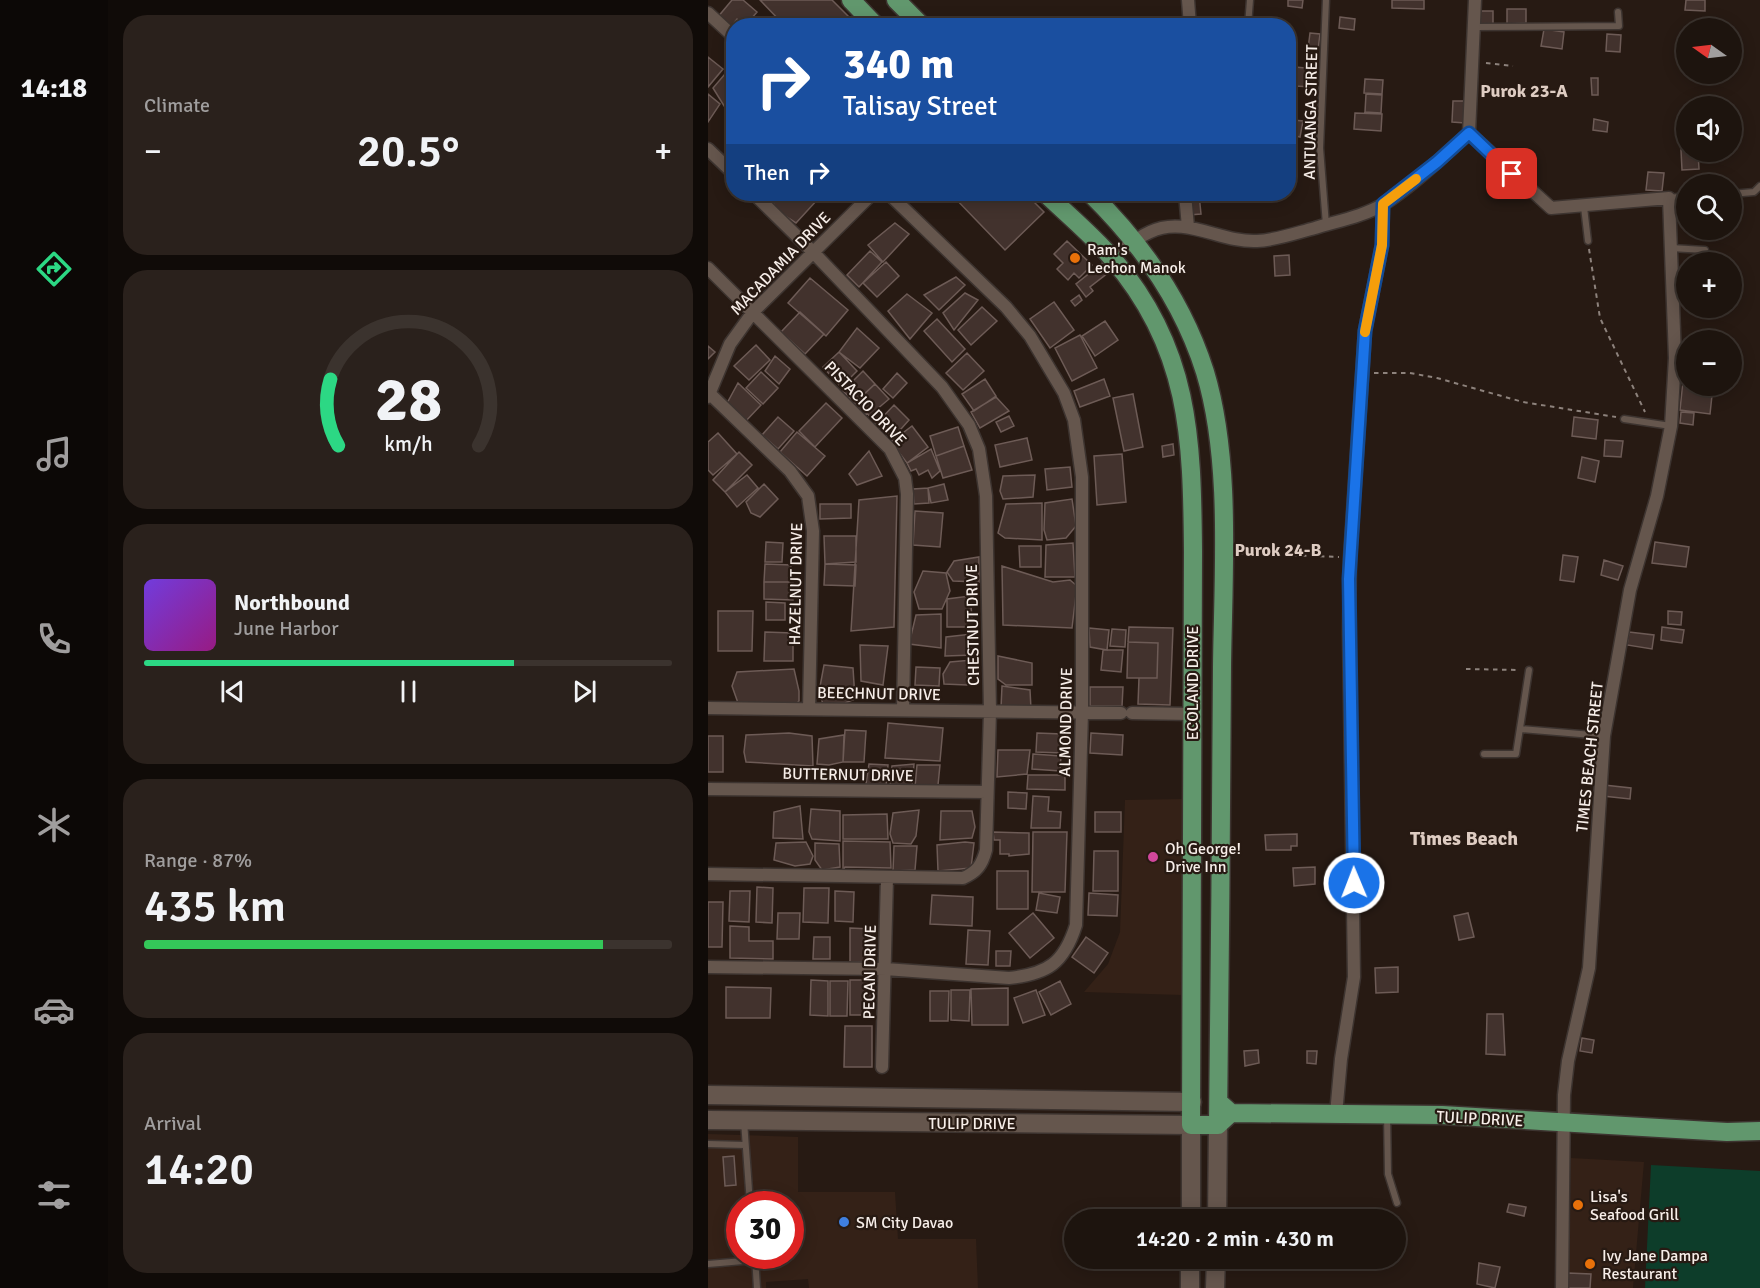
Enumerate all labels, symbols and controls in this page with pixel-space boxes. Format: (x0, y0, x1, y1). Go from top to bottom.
north arrow (1676, 18, 1742, 84)
map controls (1676, 18, 1742, 396)
text: 340 m (843, 39, 954, 90)
icon: right (744, 42, 822, 120)
street label: ANTUANGA STREET (1300, 44, 1322, 180)
text: 14:18 (21, 72, 87, 105)
district label: Purok 23-A (1480, 80, 1568, 102)
text: Talisay Street (843, 90, 997, 123)
text: Climate (144, 93, 210, 118)
button: sound (1676, 96, 1742, 162)
text: 20.5° (357, 124, 459, 179)
text: − (144, 131, 162, 172)
text: + (654, 131, 672, 172)
pin (1486, 148, 1537, 199)
icon: right (802, 156, 835, 189)
icon: arrive (1495, 157, 1528, 190)
text: Then (744, 159, 790, 186)
button: search (1676, 174, 1742, 240)
street label: MACADAMIA DRIVE (726, 208, 835, 319)
place label: Ram's Lechon Manok (1087, 240, 1186, 278)
icon: directions (33, 248, 75, 290)
marker: Ram's Lechon Manok (1068, 251, 1082, 265)
button: + (1676, 252, 1742, 318)
button: − (1676, 330, 1742, 396)
street label: PISTACIO DRIVE (820, 357, 911, 450)
text: 28 (374, 362, 442, 439)
text: km/h (384, 432, 432, 458)
icon: music (33, 433, 75, 475)
street label: HAZELNUT DRIVE (785, 523, 807, 646)
district label: Purok 24-B (1234, 539, 1322, 561)
street label: CHESTNUT DRIVE (962, 564, 984, 686)
text: Northbound (234, 589, 350, 616)
text: June Harbor (234, 616, 339, 641)
icon: phone (33, 618, 75, 660)
street label: ECOLAND DRIVE (1183, 626, 1203, 740)
street label: ALMOND DRIVE (1055, 667, 1077, 777)
icon: previous (216, 675, 249, 708)
icon: pause (392, 675, 425, 708)
icon: next (568, 675, 601, 708)
street label: TIMES BEACH STREET (1572, 681, 1608, 833)
street label: BEECHNUT DRIVE (817, 683, 941, 705)
street label: BUTTERNUT DRIVE (782, 764, 914, 786)
icon: climate (33, 804, 75, 846)
district label: Times Beach (1410, 826, 1518, 851)
place label: Oh George! Drive Inn (1165, 839, 1241, 877)
text: Range · 87% (144, 848, 252, 873)
marker: Oh George! Drive Inn (1146, 850, 1160, 864)
position arrow (1322, 851, 1386, 915)
text: 435 km (144, 879, 286, 934)
street label: PECAN DRIVE (859, 924, 881, 1020)
icon: car (33, 989, 75, 1031)
street label: TULIP DRIVE (1436, 1107, 1524, 1131)
text: Arrival (144, 1111, 202, 1136)
street label: TULIP DRIVE (929, 1114, 1015, 1134)
text: 14:20 (144, 1142, 254, 1197)
icon: filters (33, 1174, 75, 1216)
place label: Lisa's Seafood Grill (1590, 1187, 1679, 1225)
speed limit sign: 30 (726, 1191, 804, 1269)
marker: Lisa's Seafood Grill (1571, 1198, 1585, 1212)
place label: SM City Davao (856, 1213, 953, 1233)
marker: SM City Davao (837, 1215, 851, 1229)
text: 14:20 · 2 min · 430 m (1136, 1225, 1334, 1252)
place label: Ivy Jane Dampa Restaurant (1602, 1246, 1708, 1284)
marker: Ivy Jane Dampa Restaurant (1583, 1257, 1597, 1271)

